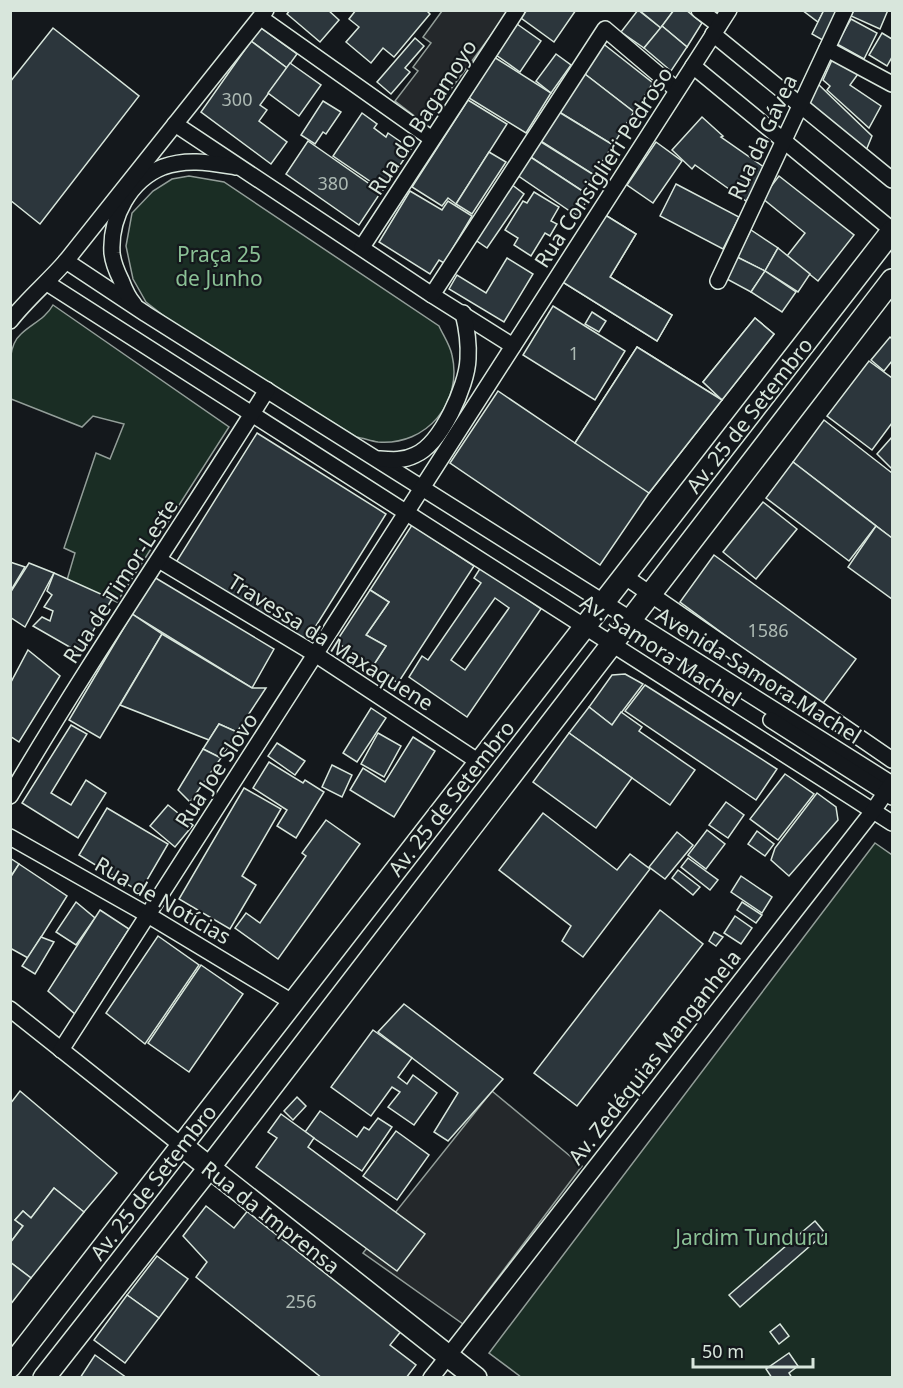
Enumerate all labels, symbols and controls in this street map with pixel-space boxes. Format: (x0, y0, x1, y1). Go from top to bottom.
street label: Rua do Bagamoyo (361, 34, 483, 200)
street label: Rua Consiglieri Pedroso (528, 61, 678, 273)
street label: Rua da Gávea (721, 70, 803, 204)
house number: 300 (222, 87, 252, 111)
house number: 380 (318, 171, 348, 195)
park label: Praça 25 de Junho (175, 240, 263, 292)
street label: Av. 25 de Setembro (679, 331, 819, 499)
house number: 1 (569, 341, 579, 365)
street label: Rua de Timor-Leste (56, 493, 184, 669)
street label: Travessa da Maxaquene (223, 567, 439, 717)
street label: Av. Samora Machel (575, 587, 747, 713)
street label: Avenida Samora Machel (651, 600, 867, 750)
house number: 1586 (747, 618, 789, 642)
street label: Rua Joe Slovo (168, 707, 264, 833)
street label: Av. 25 de Setembro (381, 714, 521, 882)
street label: Rua de Notícias (90, 850, 236, 950)
street label: Av. Zedéquias Manganhela (561, 944, 747, 1170)
street label: Av. 25 de Setembro (83, 1098, 223, 1266)
street label: Rua da Imprensa (196, 1154, 346, 1280)
park label: Jardim Tunduru (673, 1223, 829, 1251)
house number: 256 (286, 1289, 316, 1313)
scale bar (693, 1331, 813, 1369)
text: 50 m (702, 1339, 744, 1363)

